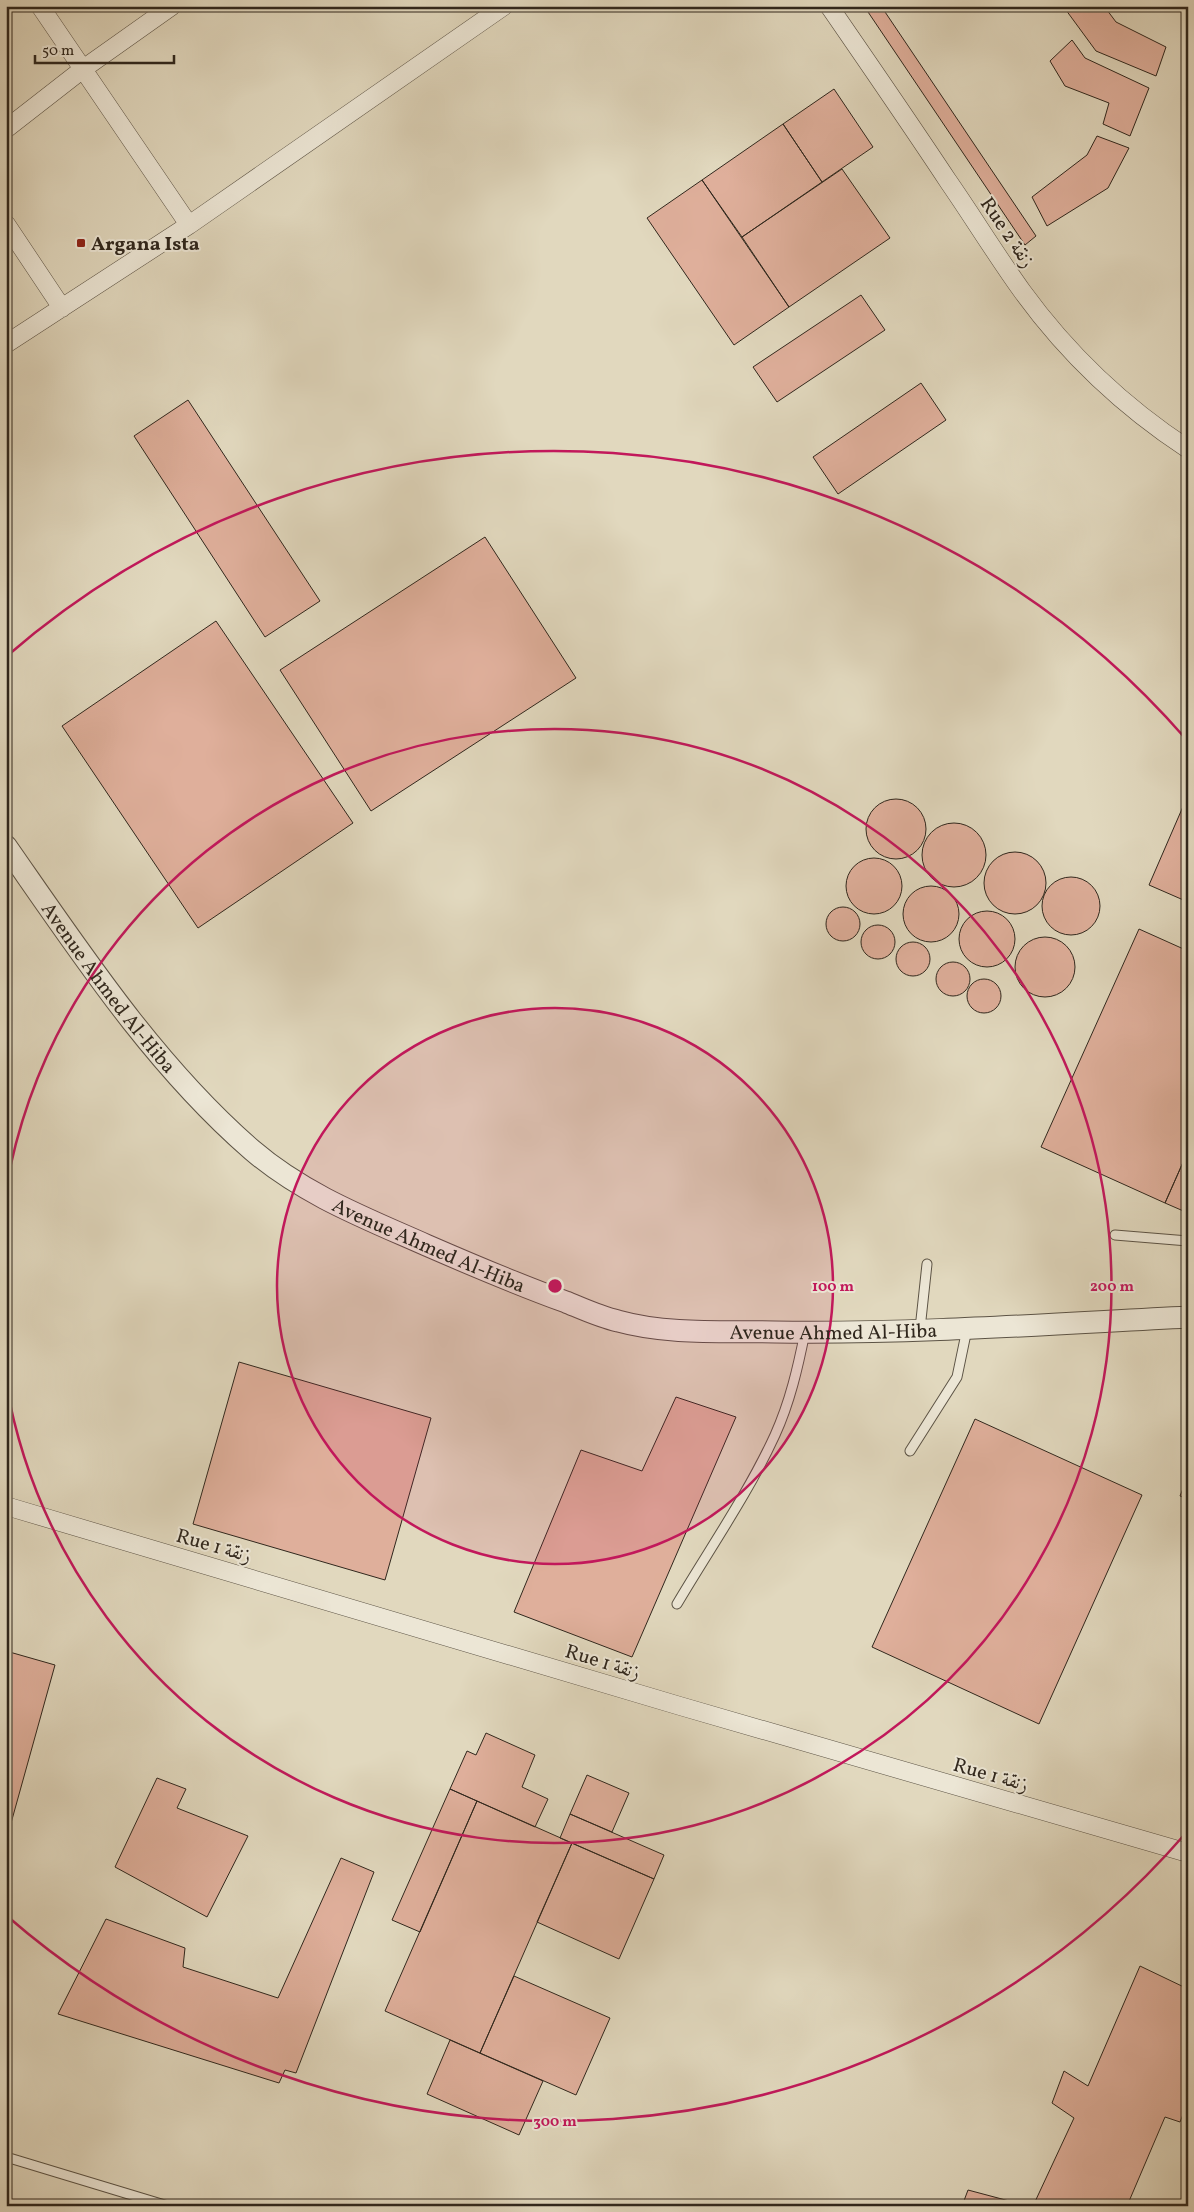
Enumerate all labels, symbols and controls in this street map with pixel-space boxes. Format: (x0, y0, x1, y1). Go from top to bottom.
scale bar (35, 32, 174, 64)
text: 50 m (42, 41, 74, 62)
street label: Rue 2 زنقة (972, 192, 1040, 274)
place label: Argana Ista (91, 231, 200, 259)
marker: Argana Ista (75, 237, 87, 249)
street label: Avenue Ahmed Al-Hiba (33, 897, 181, 1080)
street label: Avenue Ahmed Al-Hiba (327, 1192, 529, 1301)
centre of rings (546, 1277, 564, 1295)
text: 100 m (812, 1277, 855, 1298)
text: 200 m (1090, 1277, 1134, 1298)
street label: Avenue Ahmed Al-Hiba (729, 1318, 938, 1348)
street label: Rue 1 زنقة (173, 1523, 254, 1571)
street label: Rue 1 زنقة (561, 1638, 643, 1688)
street label: Rue 1 زنقة (950, 1752, 1031, 1800)
text: 300 m (533, 2112, 577, 2133)

